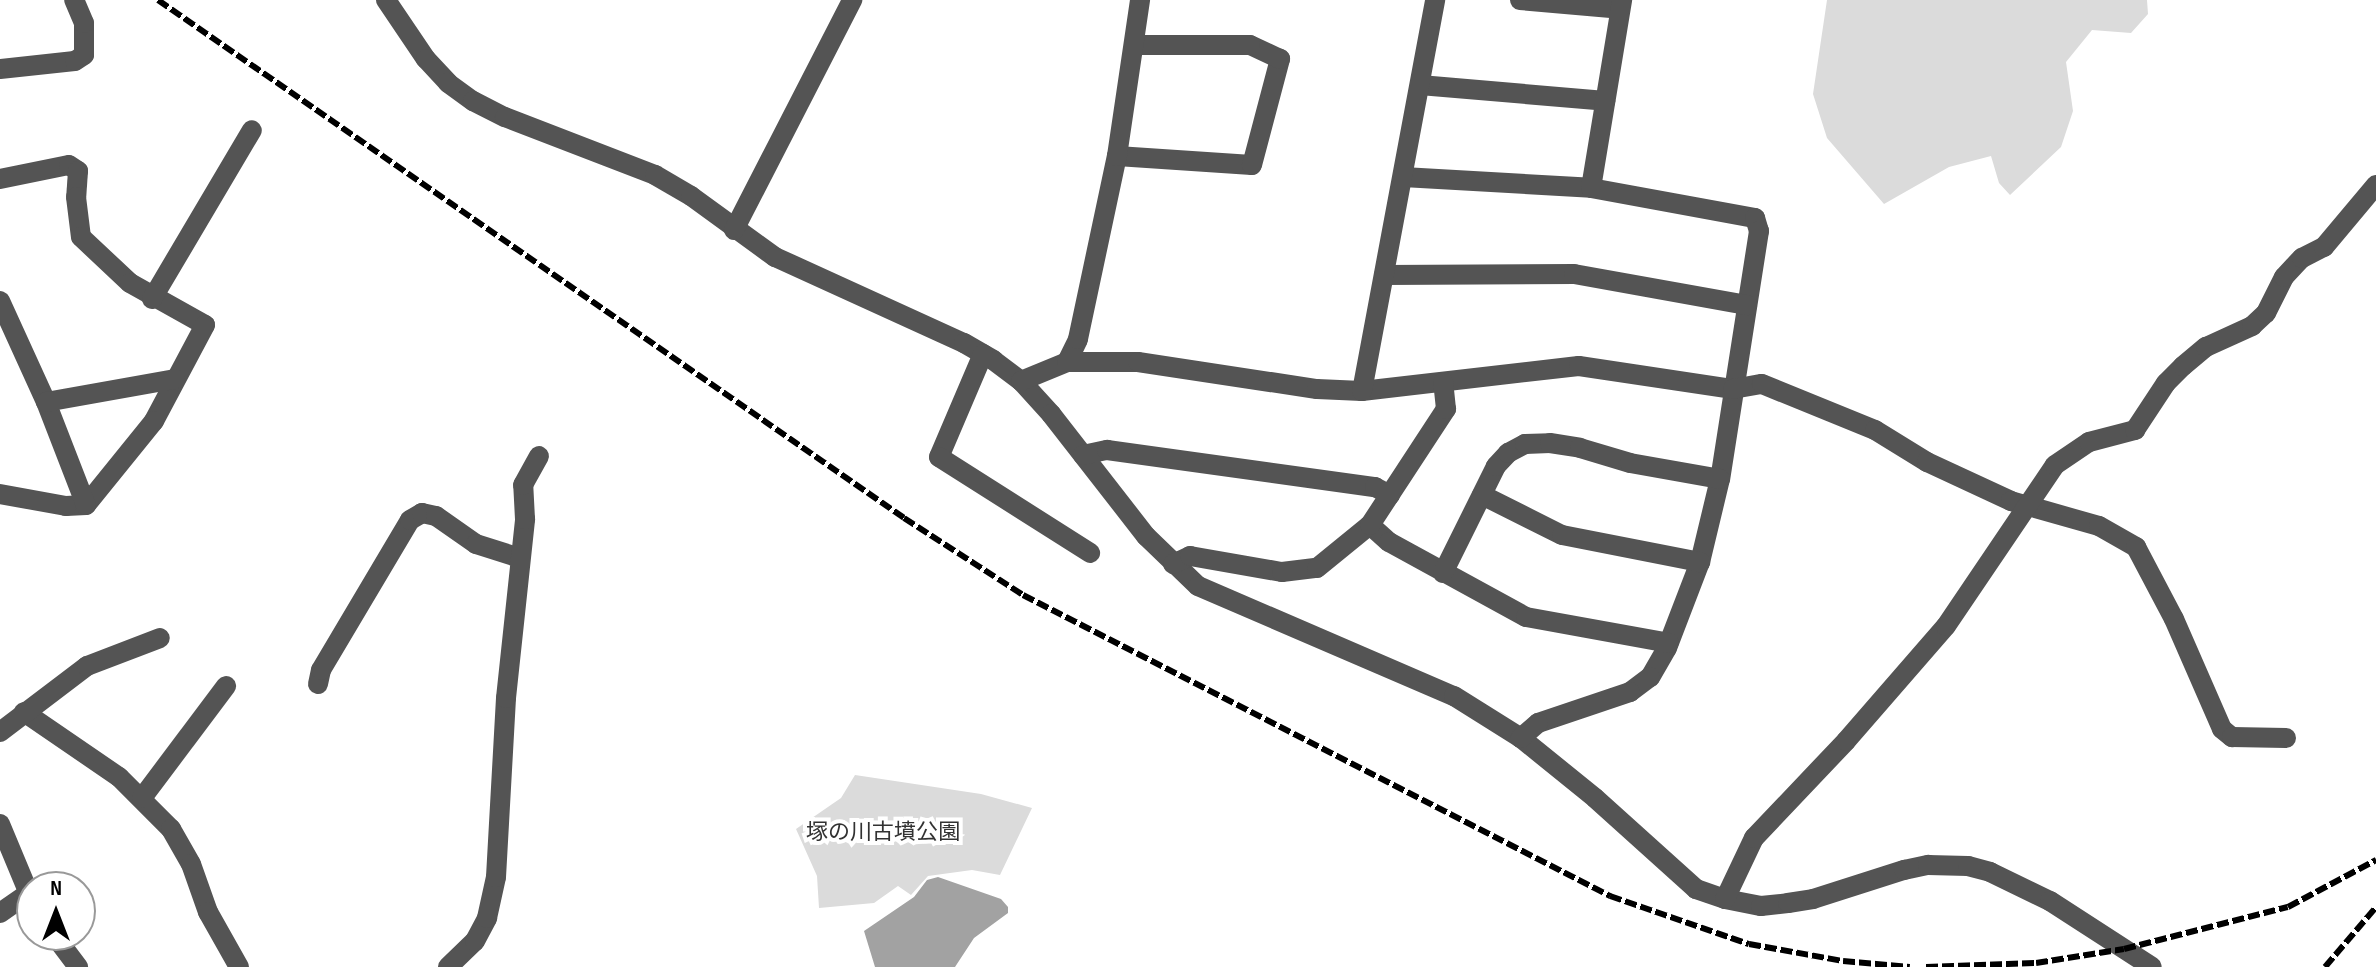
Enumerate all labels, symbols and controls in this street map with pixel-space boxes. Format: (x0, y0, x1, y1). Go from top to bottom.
park label: 塚の川古墳公園 (806, 820, 960, 846)
north arrow (16, 871, 96, 951)
text: N (50, 875, 62, 902)

